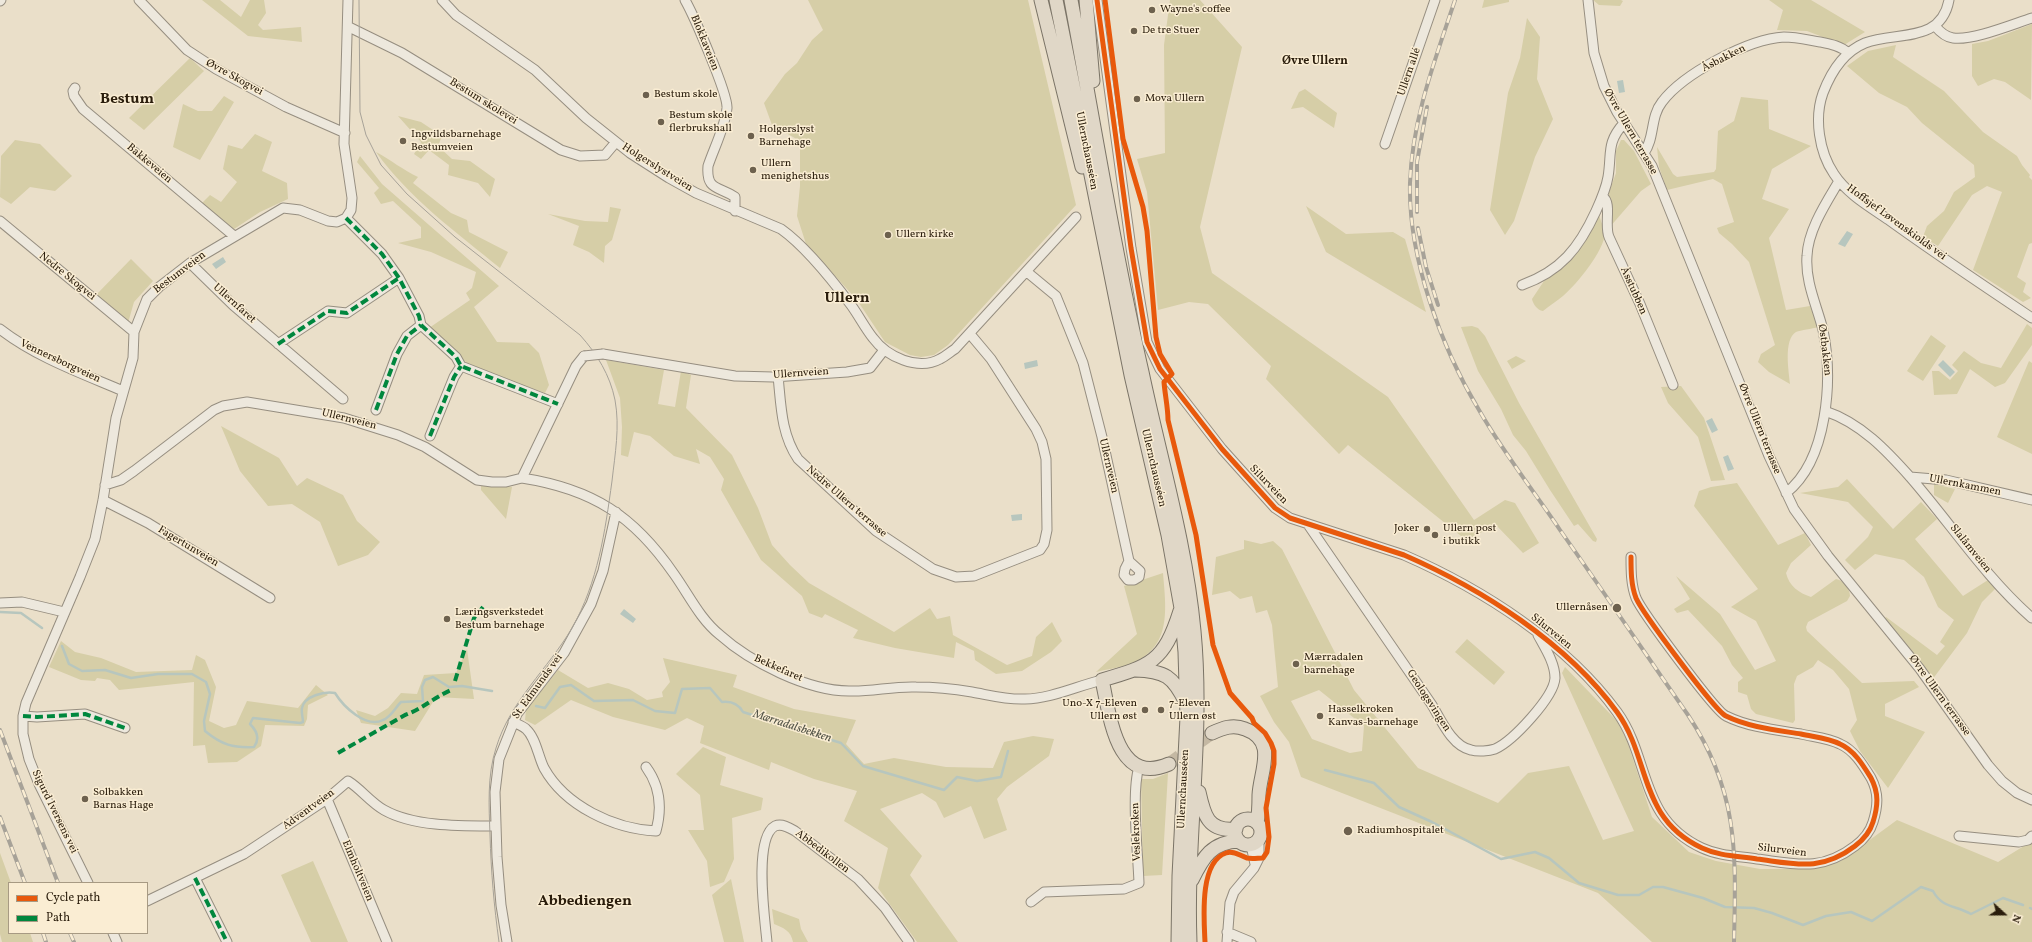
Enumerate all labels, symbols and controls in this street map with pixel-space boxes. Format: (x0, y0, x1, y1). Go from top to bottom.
place label: Wayne's coffee (1160, 3, 1231, 17)
marker: Wayne's coffee (1147, 5, 1157, 15)
street label: Blokkaveien (687, 13, 721, 73)
place label: De tre Stuer (1142, 24, 1199, 38)
marker: De tre Stuer (1129, 26, 1139, 36)
street label: Åsbakken (1700, 42, 1748, 76)
street label: Ullern allé (1396, 46, 1424, 98)
district label: Øvre Ullern (1282, 55, 1348, 69)
street label: Øvre Skogvei (203, 57, 265, 99)
street label: Bestum skolevei (447, 76, 519, 128)
street label: Øvre Ullern terrasse (1600, 87, 1660, 177)
place label: Bestum skole (654, 88, 718, 102)
marker: Bestum skole (641, 90, 651, 100)
district label: Bestum (100, 91, 154, 109)
place label: Mova Ullern (1145, 92, 1205, 106)
marker: Mova Ullern (1132, 94, 1142, 104)
place label: Bestum skole flerbrukshall (669, 109, 733, 135)
street label: Ullernchausséen (1072, 111, 1100, 191)
marker: Bestum skole flerbrukshall (656, 117, 666, 127)
place label: Holgerslyst Barnehage (759, 123, 814, 149)
place label: Ingvildsbarnehage Bestumveien (411, 128, 501, 154)
marker: Holgerslyst Barnehage (746, 131, 756, 141)
marker: Ingvildsbarnehage Bestumveien (398, 136, 408, 146)
street label: Bakkeveien (124, 141, 174, 187)
street label: Holgerslystveien (619, 141, 695, 195)
place label: Ullern menighetshus (761, 157, 829, 183)
marker: Ullern menighetshus (748, 165, 758, 175)
street label: Hoffsjef Løvenskiolds vei (1843, 182, 1949, 264)
place label: Ullern kirke (896, 228, 954, 242)
marker: Ullern kirke (883, 230, 893, 240)
street label: Bestumveien (151, 249, 209, 297)
street label: Nedre Skogvei (36, 250, 98, 304)
street label: Åsstubben (1617, 265, 1649, 317)
street label: Ullernfaret (210, 281, 258, 327)
district label: Ullern (824, 290, 870, 308)
street label: Østbakken (1814, 324, 1834, 376)
street label: Vennersborgveien (18, 338, 102, 386)
street label: Ullernveien (773, 365, 829, 383)
street label: Øvre Ullern terrasse (1735, 382, 1783, 476)
street label: Ullernveien (320, 407, 378, 433)
street label: Ullernchausséen (1138, 428, 1168, 508)
street label: Ullernveien (1095, 437, 1121, 495)
street label: Nedre Ullern terrasse (803, 463, 889, 541)
street label: Silurveien (1246, 463, 1290, 507)
street label: Ullernkammen (1928, 473, 2002, 499)
place label: Joker (1394, 522, 1419, 536)
place label: Ullern post i butikk (1443, 522, 1496, 548)
street label: Slalåmveien (1946, 522, 1994, 576)
street label: Fagertunveien (155, 524, 221, 570)
marker: Joker (1422, 524, 1432, 534)
marker: Ullern post i butikk (1430, 530, 1440, 540)
place label: Ullernåsen (1556, 601, 1608, 615)
marker: Ullernåsen (1611, 602, 1623, 614)
place label: Læringsverkstedet Bestum barnehage (455, 606, 545, 632)
street label: Silurveien (1528, 611, 1574, 653)
marker: Læringsverkstedet Bestum barnehage (442, 614, 452, 624)
place label: Mærradalen barnehage (1304, 651, 1363, 677)
street label: St. Edmunds vei (510, 652, 566, 722)
street label: Bekkefaret (752, 652, 804, 686)
street label: Øvre Ullern terrasse (1905, 653, 1973, 739)
marker: Mærradalen barnehage (1291, 659, 1301, 669)
street label: Geologsvingen (1403, 667, 1453, 735)
place label: Uno-X 7-Eleven Ullern øst (1062, 697, 1137, 723)
place label: 7-Eleven Ullern øst (1169, 697, 1216, 723)
place label: Hasselkroken Kanvas-barnehage (1328, 703, 1418, 729)
marker: Uno-X 7-Eleven Ullern øst (1140, 705, 1150, 715)
marker: 7-Eleven Ullern øst (1156, 705, 1166, 715)
water label: Mærradalsbekken (751, 708, 833, 746)
marker: Hasselkroken Kanvas-barnehage (1315, 711, 1325, 721)
street label: Ullernchausséen (1175, 749, 1193, 829)
street label: Sigurd Iversens vei (28, 768, 80, 856)
place label: Solbakken Barnas Hage (93, 786, 153, 812)
street label: Adventveien (280, 787, 338, 833)
marker: Solbakken Barnas Hage (80, 794, 90, 804)
street label: Veslekroken (1129, 802, 1145, 862)
place label: Radiumhospitalet (1357, 824, 1444, 838)
marker: Radiumhospitalet (1342, 825, 1354, 837)
street label: Abbedikollen (792, 827, 852, 877)
street label: Elmholtveien (338, 838, 376, 904)
street label: Silurveien (1757, 841, 1807, 861)
legend (8, 882, 148, 934)
text: Cycle path (46, 890, 101, 906)
district label: Abbediengen (538, 893, 632, 911)
north arrow (1984, 894, 2024, 934)
text: Path (46, 910, 70, 926)
text: N (2007, 912, 2024, 925)

